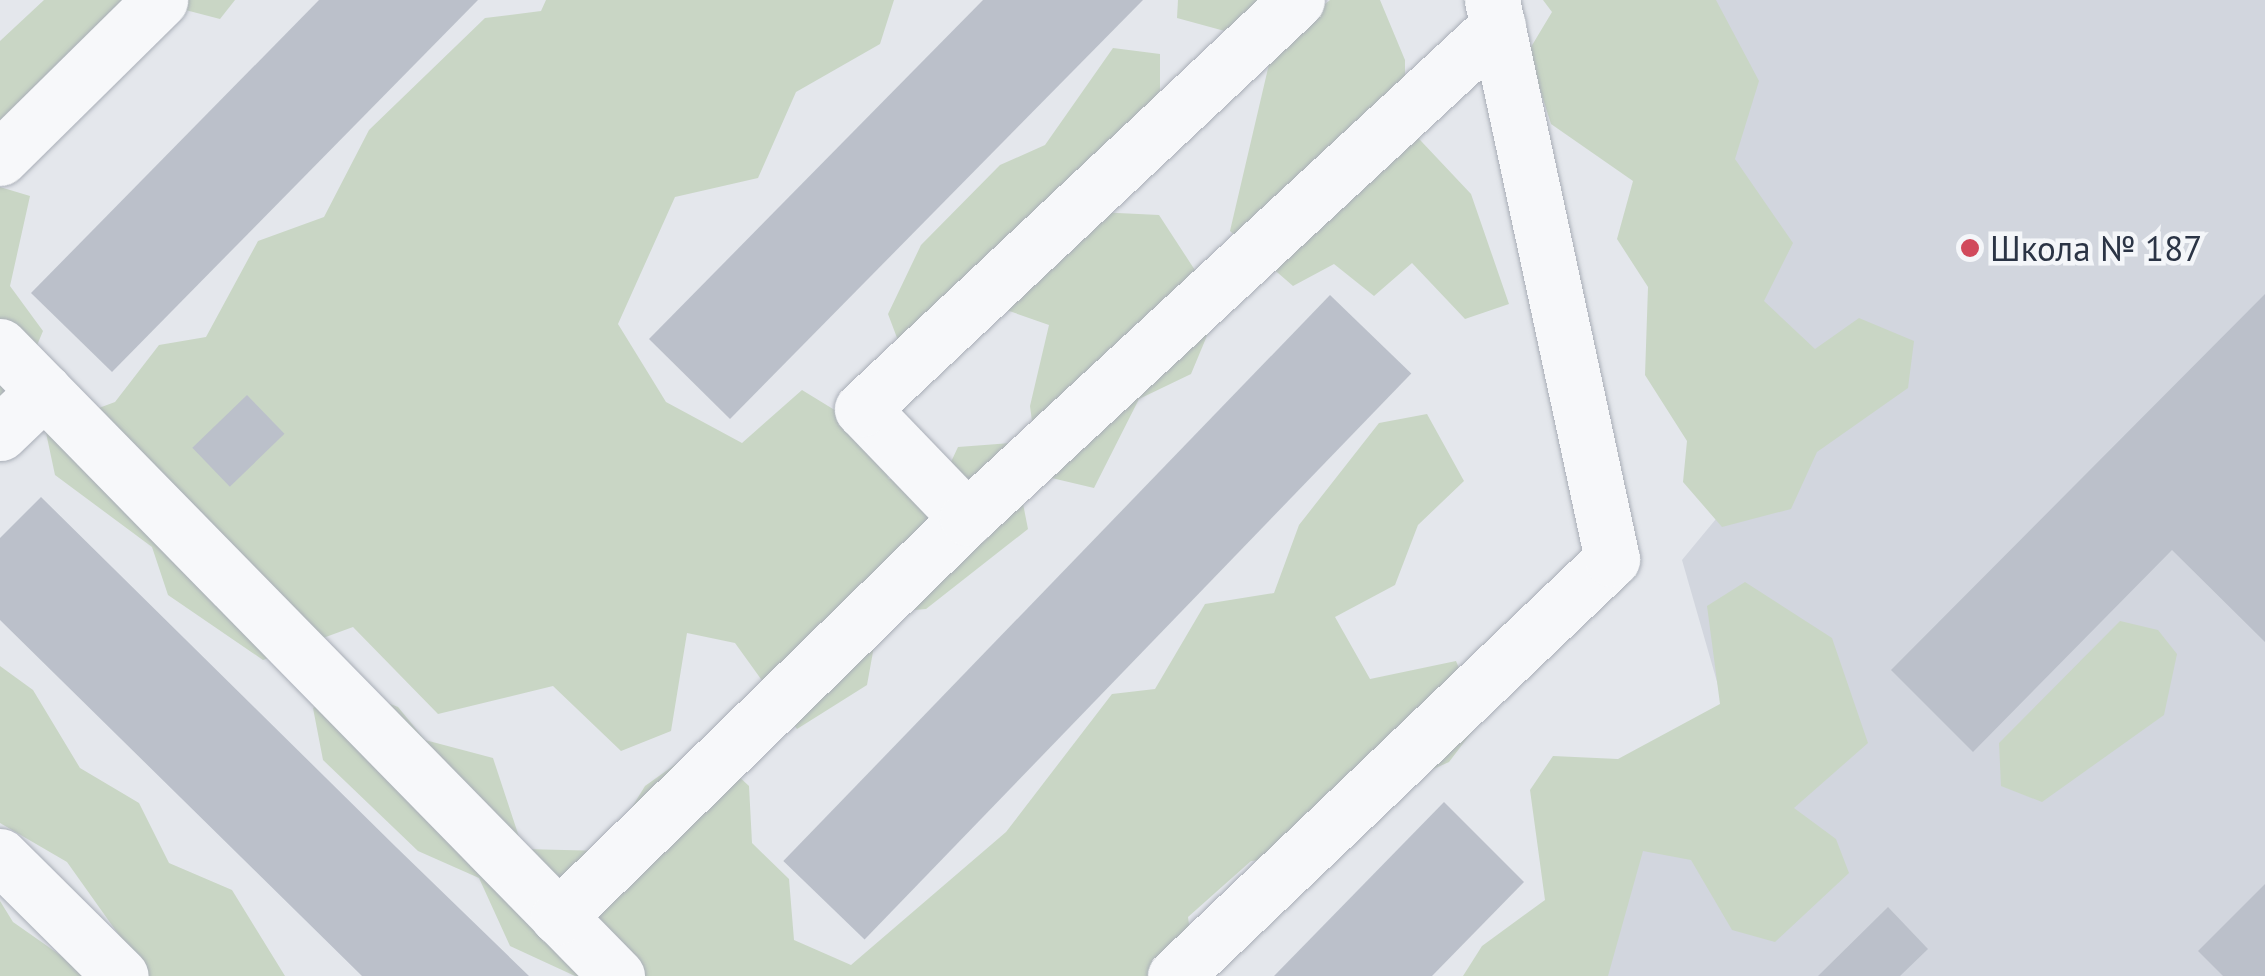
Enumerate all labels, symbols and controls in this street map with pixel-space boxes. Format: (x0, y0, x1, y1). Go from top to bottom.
place label: Школа № 187 (1990, 227, 2202, 269)
marker: Школа № 187 (1959, 237, 1981, 259)

